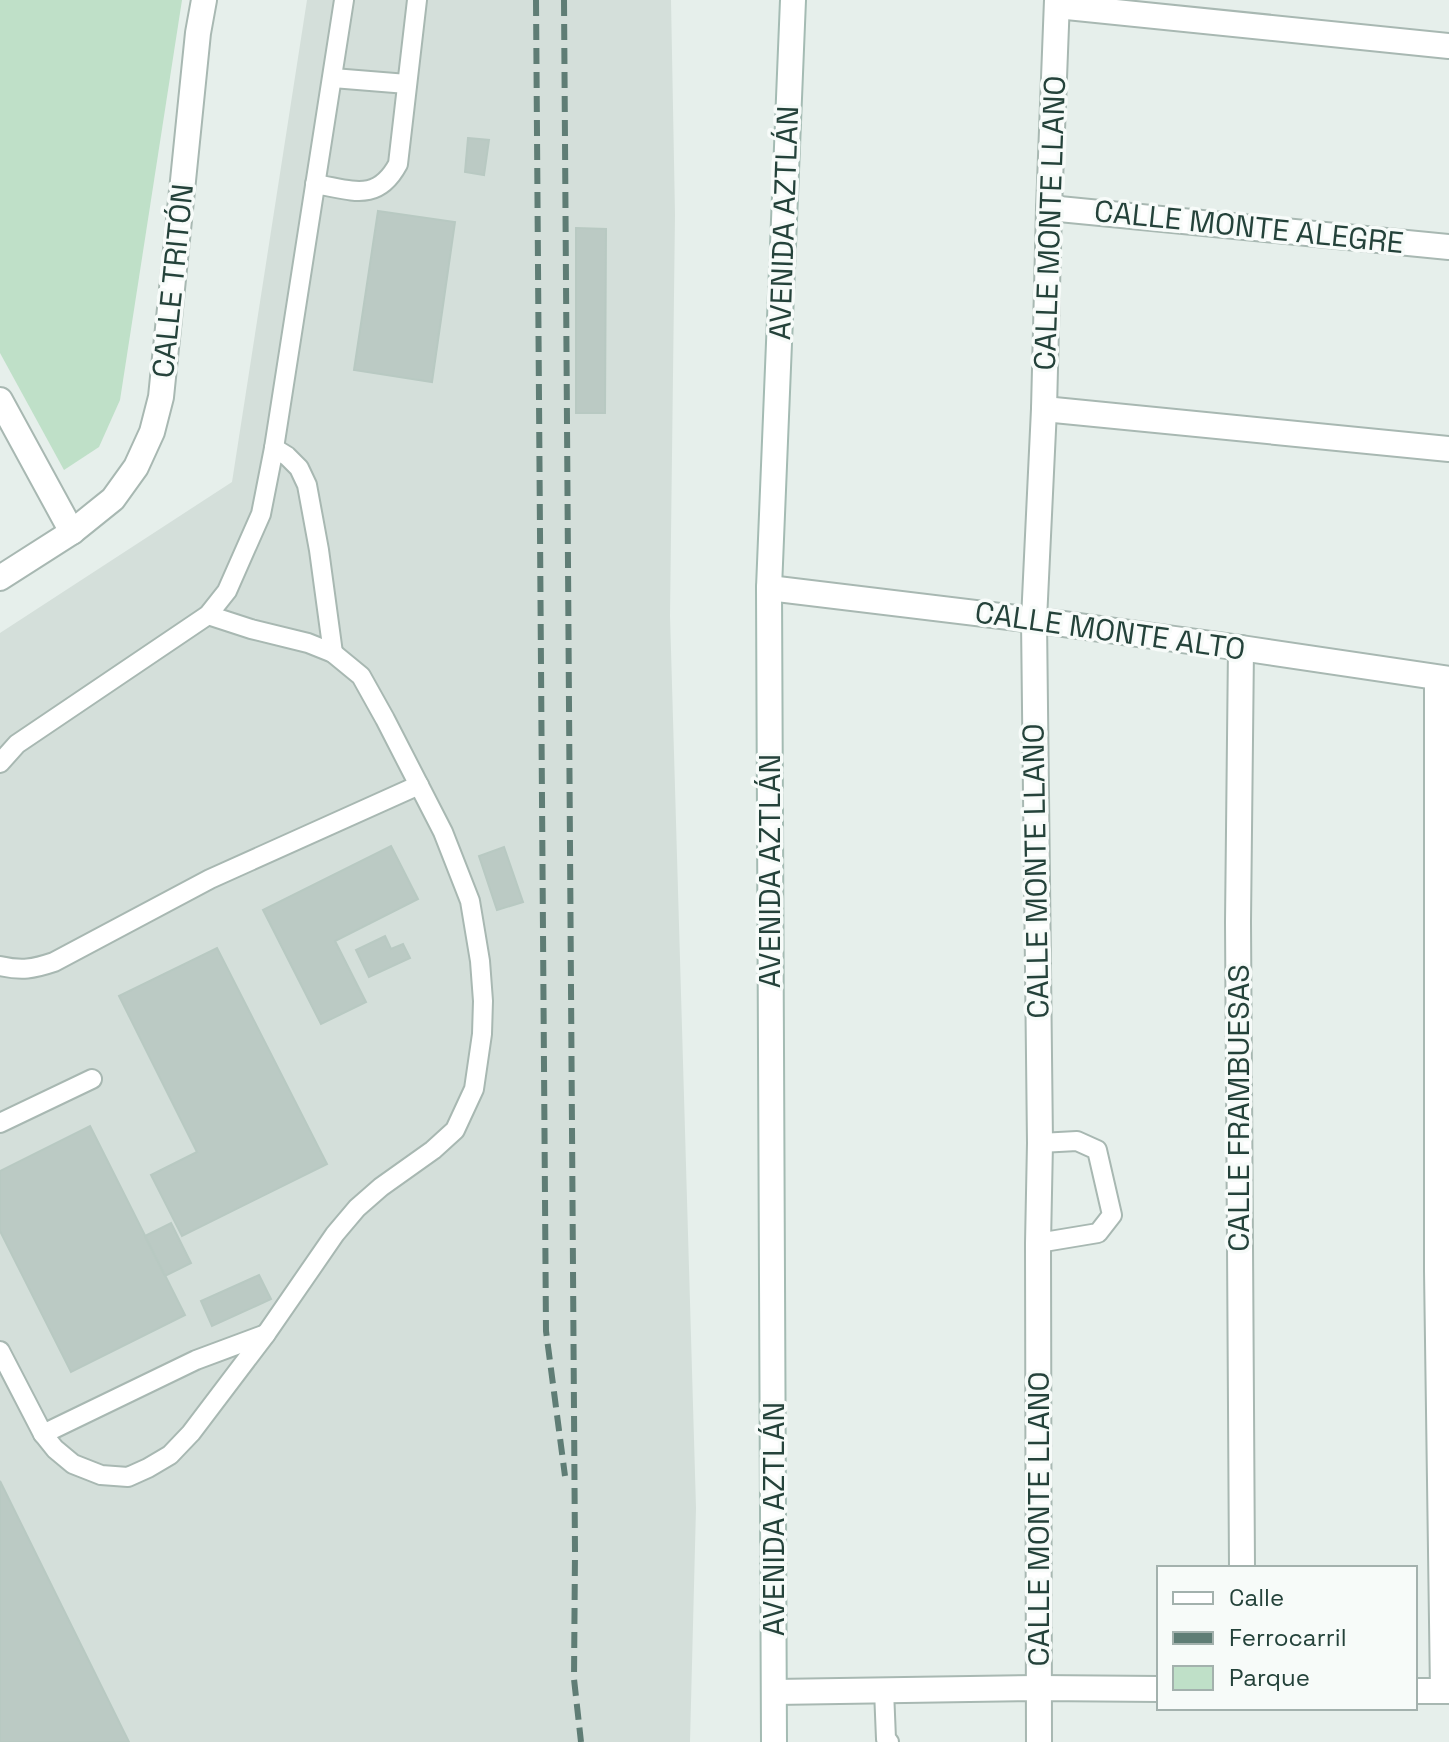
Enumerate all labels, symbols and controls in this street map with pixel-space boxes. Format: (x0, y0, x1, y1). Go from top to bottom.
street label: CALLE MONTE LLANO (1025, 75, 1074, 371)
street label: AVENIDA AZTLÁN (760, 105, 807, 341)
street label: CALLE TRITÓN (143, 182, 202, 380)
street label: CALLE MONTE ALEGRE (1092, 191, 1406, 262)
street label: CALLE MONTE ALTO (972, 592, 1248, 669)
street label: CALLE MONTE LLANO (1013, 723, 1058, 1019)
street label: AVENIDA AZTLÁN (750, 754, 789, 988)
street label: CALLE FRAMBUESAS (1219, 964, 1258, 1252)
street label: CALLE MONTE LLANO (1019, 1371, 1058, 1667)
street label: AVENIDA AZTLÁN (754, 1402, 793, 1636)
legend (1157, 1566, 1417, 1710)
text: Calle (1229, 1582, 1284, 1613)
text: Ferrocarril (1229, 1622, 1347, 1653)
text: Parque (1229, 1662, 1310, 1693)

